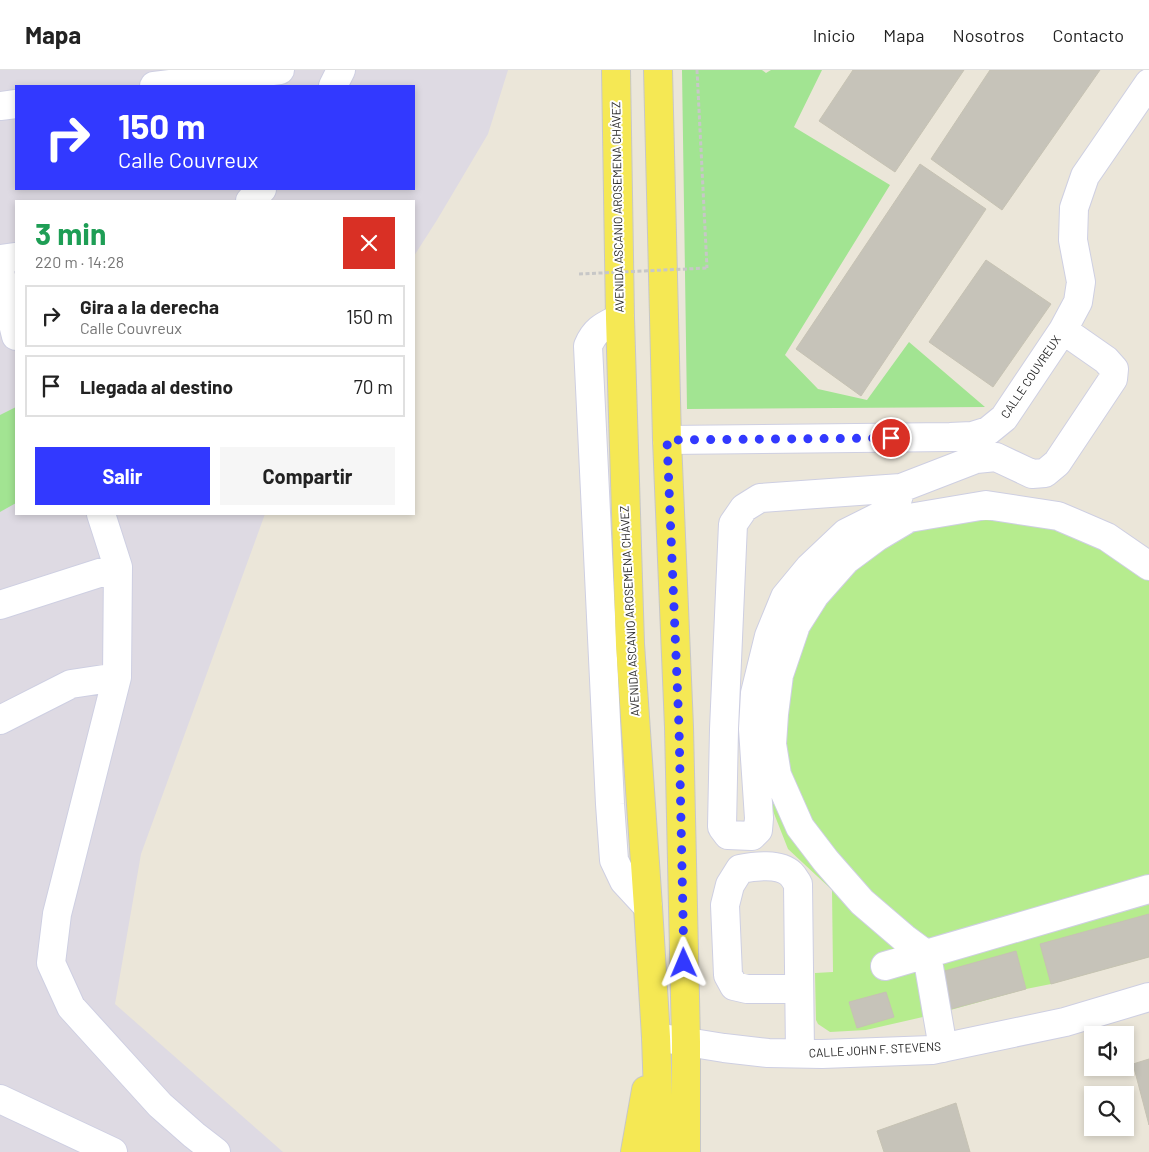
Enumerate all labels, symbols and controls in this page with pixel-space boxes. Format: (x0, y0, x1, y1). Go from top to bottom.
text: Mapa (25, 20, 81, 49)
text: Inicio (813, 24, 855, 46)
text: Mapa (883, 24, 925, 46)
text: Nosotros (953, 24, 1024, 46)
text: Contacto (1052, 24, 1124, 46)
street label: AVENIDA ASCANIO AROSEMENA CHÁVEZ (608, 101, 626, 313)
text: 150 m (118, 104, 205, 146)
icon: right (35, 105, 100, 170)
text: Calle Couvreux (118, 146, 258, 172)
text: 3 min (35, 215, 106, 251)
button: close (343, 217, 395, 269)
text: 220 m · 14:28 (35, 252, 124, 271)
text: Gira a la derecha (80, 295, 219, 318)
icon: right (37, 302, 65, 330)
text: 150 m (346, 305, 393, 328)
text: Calle Couvreux (80, 318, 182, 337)
street label: CALLE COUVREUX (997, 332, 1063, 421)
icon: arrive (37, 372, 65, 400)
text: Llegada al destino (80, 375, 233, 398)
text: 70 m (354, 375, 393, 398)
pin (870, 417, 912, 459)
icon: arrive (877, 424, 905, 452)
button: Salir (35, 447, 210, 505)
button: Compartir (220, 447, 395, 505)
street label: AVENIDA ASCANIO AROSEMENA CHÁVEZ (616, 505, 642, 717)
position arrow (657, 936, 709, 988)
map controls (1084, 1026, 1134, 1136)
button: sound (1084, 1026, 1134, 1076)
street label: CALLE JOHN F. STEVENS (808, 1039, 941, 1059)
button: search (1084, 1086, 1134, 1136)

